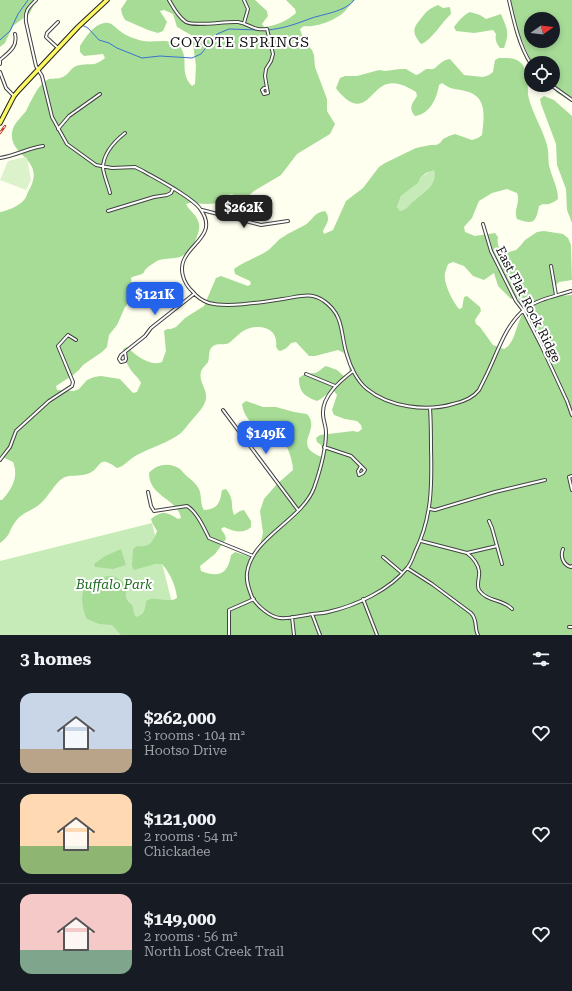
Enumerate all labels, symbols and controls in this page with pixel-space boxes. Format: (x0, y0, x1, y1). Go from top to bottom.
north arrow (524, 12, 560, 48)
map controls (524, 12, 560, 92)
district label: COYOTE SPRINGS (170, 34, 310, 50)
button: locate (524, 56, 560, 92)
pin: $262K (216, 195, 272, 229)
text: $262K (224, 200, 264, 215)
street label: East Flat Rock Ridge (493, 244, 564, 365)
pin: $121K (127, 282, 183, 316)
text: $121K (135, 287, 175, 302)
pin: $149K (238, 421, 294, 455)
text: $149K (246, 426, 286, 441)
park label: Buffalo Park (75, 577, 153, 592)
icon: filters (530, 648, 552, 670)
text: 3 homes (20, 649, 91, 669)
text: $262,000 (144, 708, 216, 728)
icon: home (52, 709, 100, 757)
icon: heart (530, 722, 552, 744)
text: 3 rooms · 104 m² (144, 728, 245, 743)
text: Hootso Drive (144, 743, 227, 758)
text: $121,000 (144, 809, 216, 829)
icon: home (52, 810, 100, 858)
icon: heart (530, 823, 552, 845)
text: 2 rooms · 54 m² (144, 829, 238, 844)
text: Chickadee (144, 844, 211, 859)
text: $149,000 (144, 909, 216, 929)
icon: home (52, 910, 100, 958)
icon: heart (530, 923, 552, 945)
text: 2 rooms · 56 m² (144, 929, 238, 944)
text: North Lost Creek Trail (144, 944, 284, 959)

